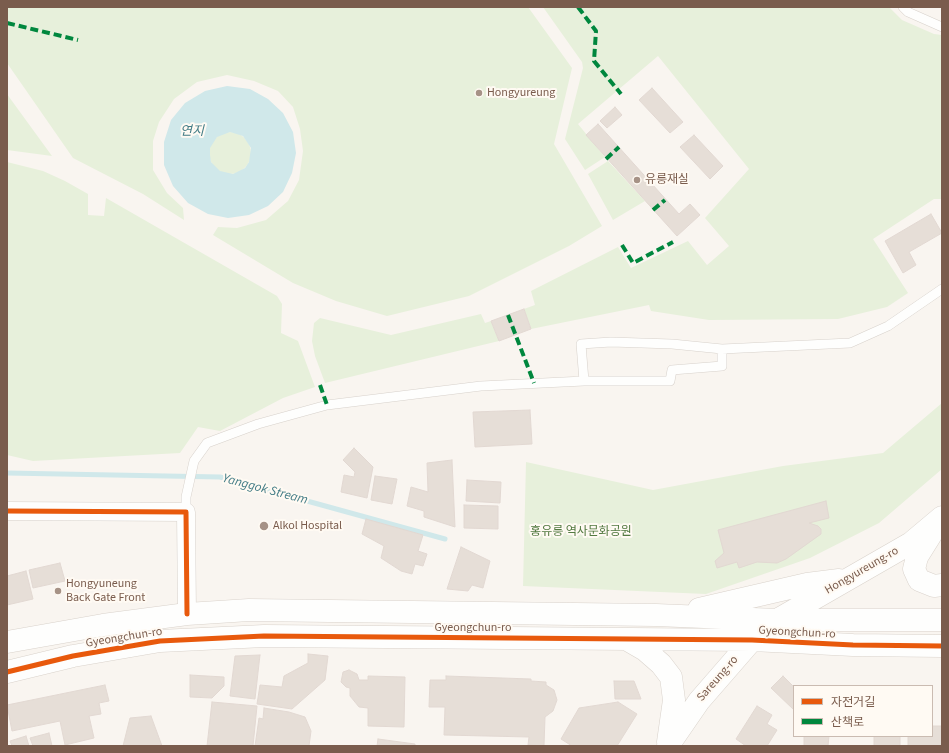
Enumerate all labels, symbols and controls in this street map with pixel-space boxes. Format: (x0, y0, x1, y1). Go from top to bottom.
place label: Hongyureung (487, 86, 555, 100)
marker: Hongyureung (474, 88, 484, 98)
water label: 연지 (180, 124, 204, 140)
place label: 유릉재실 (645, 173, 689, 187)
marker: 유릉재실 (632, 175, 642, 185)
water label: Yanggok Stream (221, 471, 309, 509)
place label: Alkol Hospital (273, 519, 342, 533)
marker: Alkol Hospital (258, 520, 270, 532)
park label: 홍유릉 역사문화공원 (530, 525, 632, 539)
street label: Hongyureung-ro (823, 544, 901, 598)
place label: Hongyuneung Back Gate Front (66, 577, 145, 605)
marker: Hongyuneung Back Gate Front (53, 586, 63, 596)
street label: Gyeongchun-ro (434, 621, 512, 635)
street label: Gyeongchun-ro (758, 624, 836, 642)
street label: Gyeongchun-ro (85, 625, 163, 651)
street label: Sareung-ro (694, 653, 742, 705)
legend (793, 685, 933, 737)
text: 자전거길 (831, 694, 875, 711)
text: 산책로 (831, 714, 864, 731)

